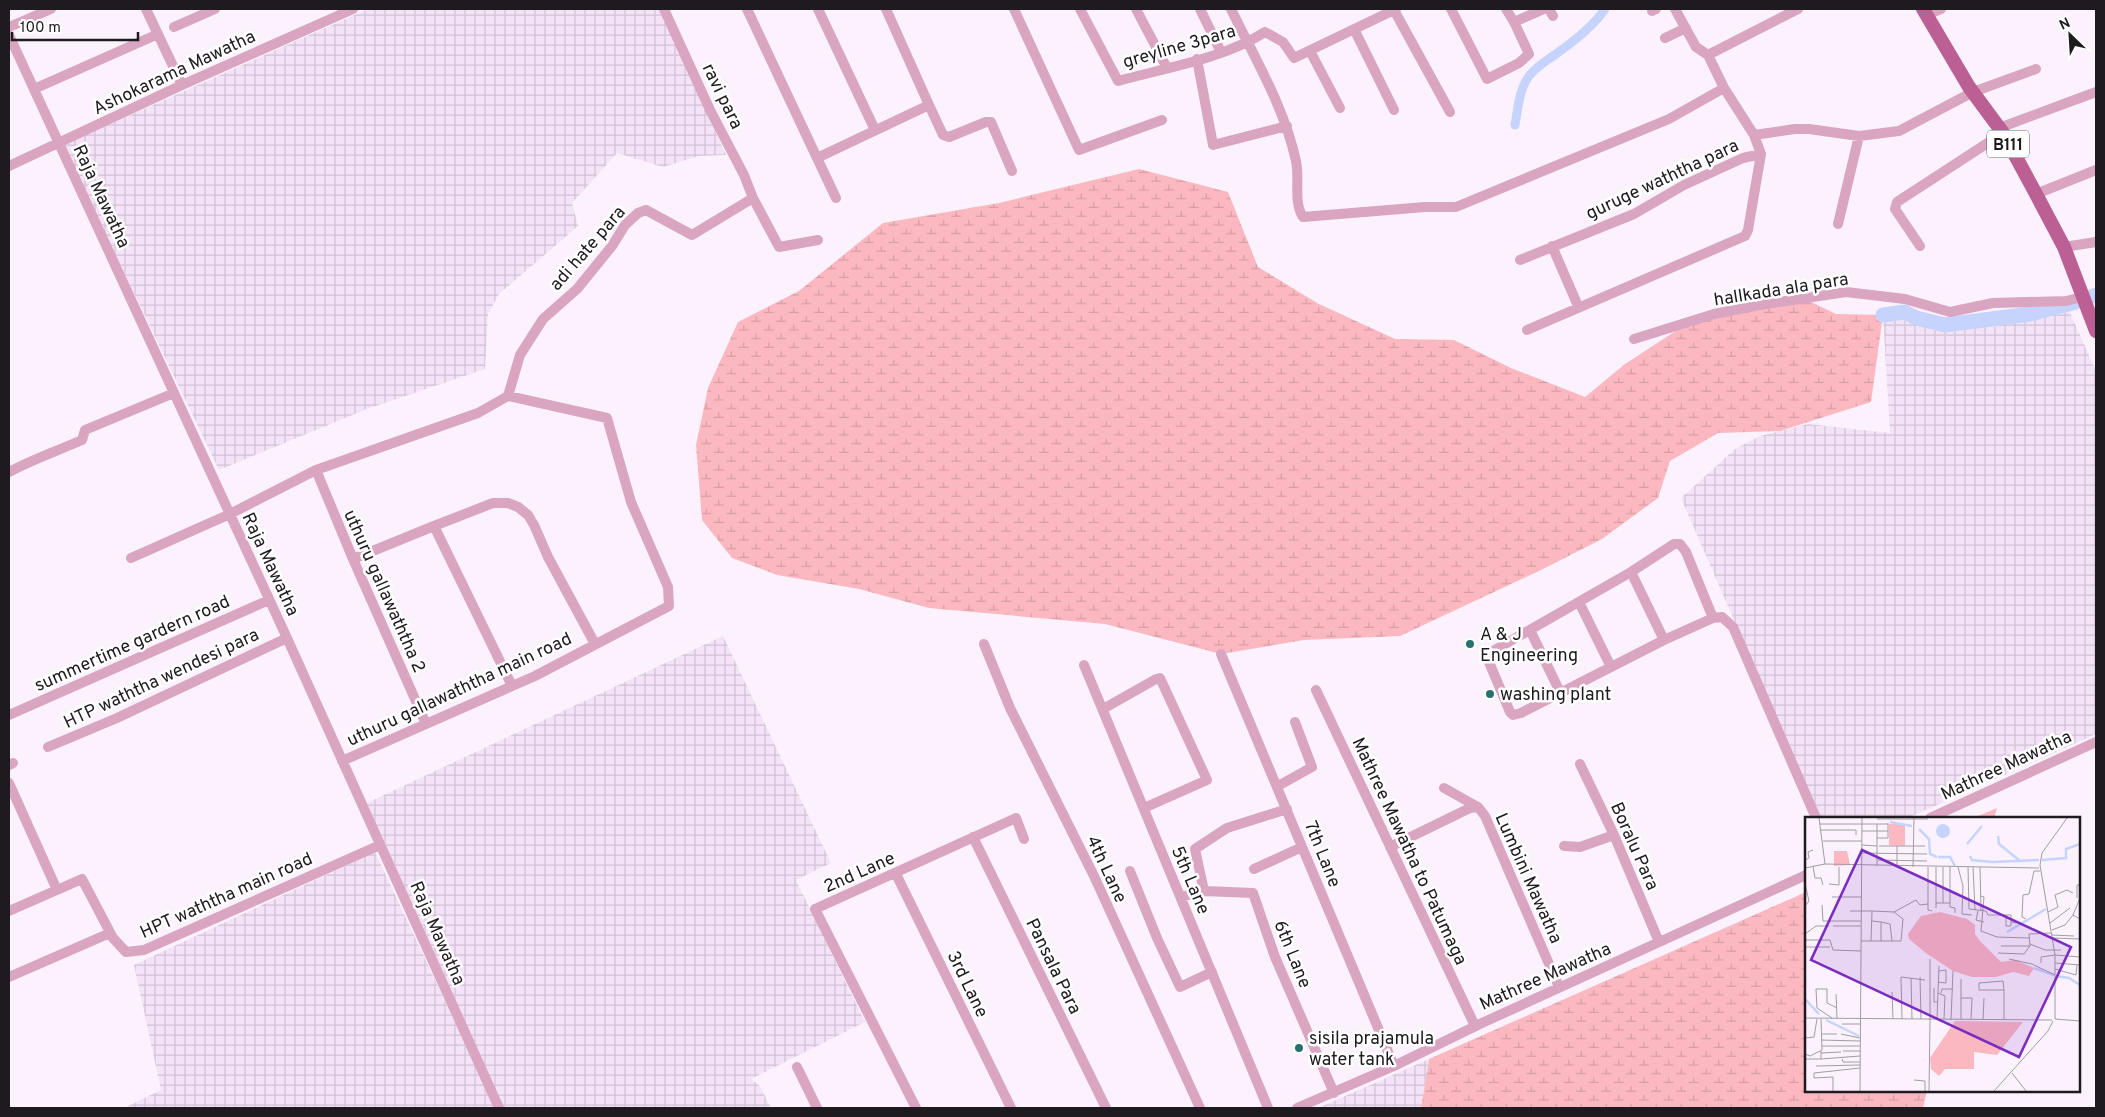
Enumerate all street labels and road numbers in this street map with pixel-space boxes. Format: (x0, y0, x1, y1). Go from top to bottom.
street label: greyline 3para (1120, 20, 1239, 75)
street label: Ashokarama Mawatha (90, 26, 259, 121)
street label: ravi para (696, 60, 747, 133)
road number: B111 (1987, 130, 2029, 158)
street label: guruge waththa para (1583, 135, 1743, 226)
street label: Raja Mawatha (67, 141, 135, 252)
street label: adi hate para (545, 202, 631, 296)
street label: hallkada ala para (1712, 268, 1850, 312)
street label: uthuru gallawaththa 2 (337, 506, 430, 677)
street label: Raja Mawatha (236, 509, 304, 620)
street label: summertime gardern road (31, 591, 234, 698)
street label: HTP waththa wendesi para (60, 624, 263, 735)
street label: uthuru gallawaththa main road (343, 628, 576, 753)
street label: Mathree Mawatha (1938, 726, 2076, 807)
street label: Mathree Mawatha to Patumaga (1346, 734, 1472, 969)
street label: Boralu Para (1604, 799, 1663, 894)
street label: Lumbini Mawatha (1489, 810, 1567, 947)
street label: 7th Lane (1298, 818, 1345, 891)
street label: 4th Lane (1080, 832, 1131, 907)
street label: 5th Lane (1165, 843, 1214, 918)
street label: 2nd Lane (820, 847, 899, 899)
street label: HPT waththa main road (137, 848, 317, 945)
street label: Raja Mawatha (403, 878, 470, 989)
street label: Pansala Para (1020, 915, 1086, 1018)
street label: 6th Lane (1268, 917, 1316, 992)
street label: Mathree Mawatha (1476, 938, 1615, 1017)
street label: 3rd Lane (941, 947, 993, 1022)

